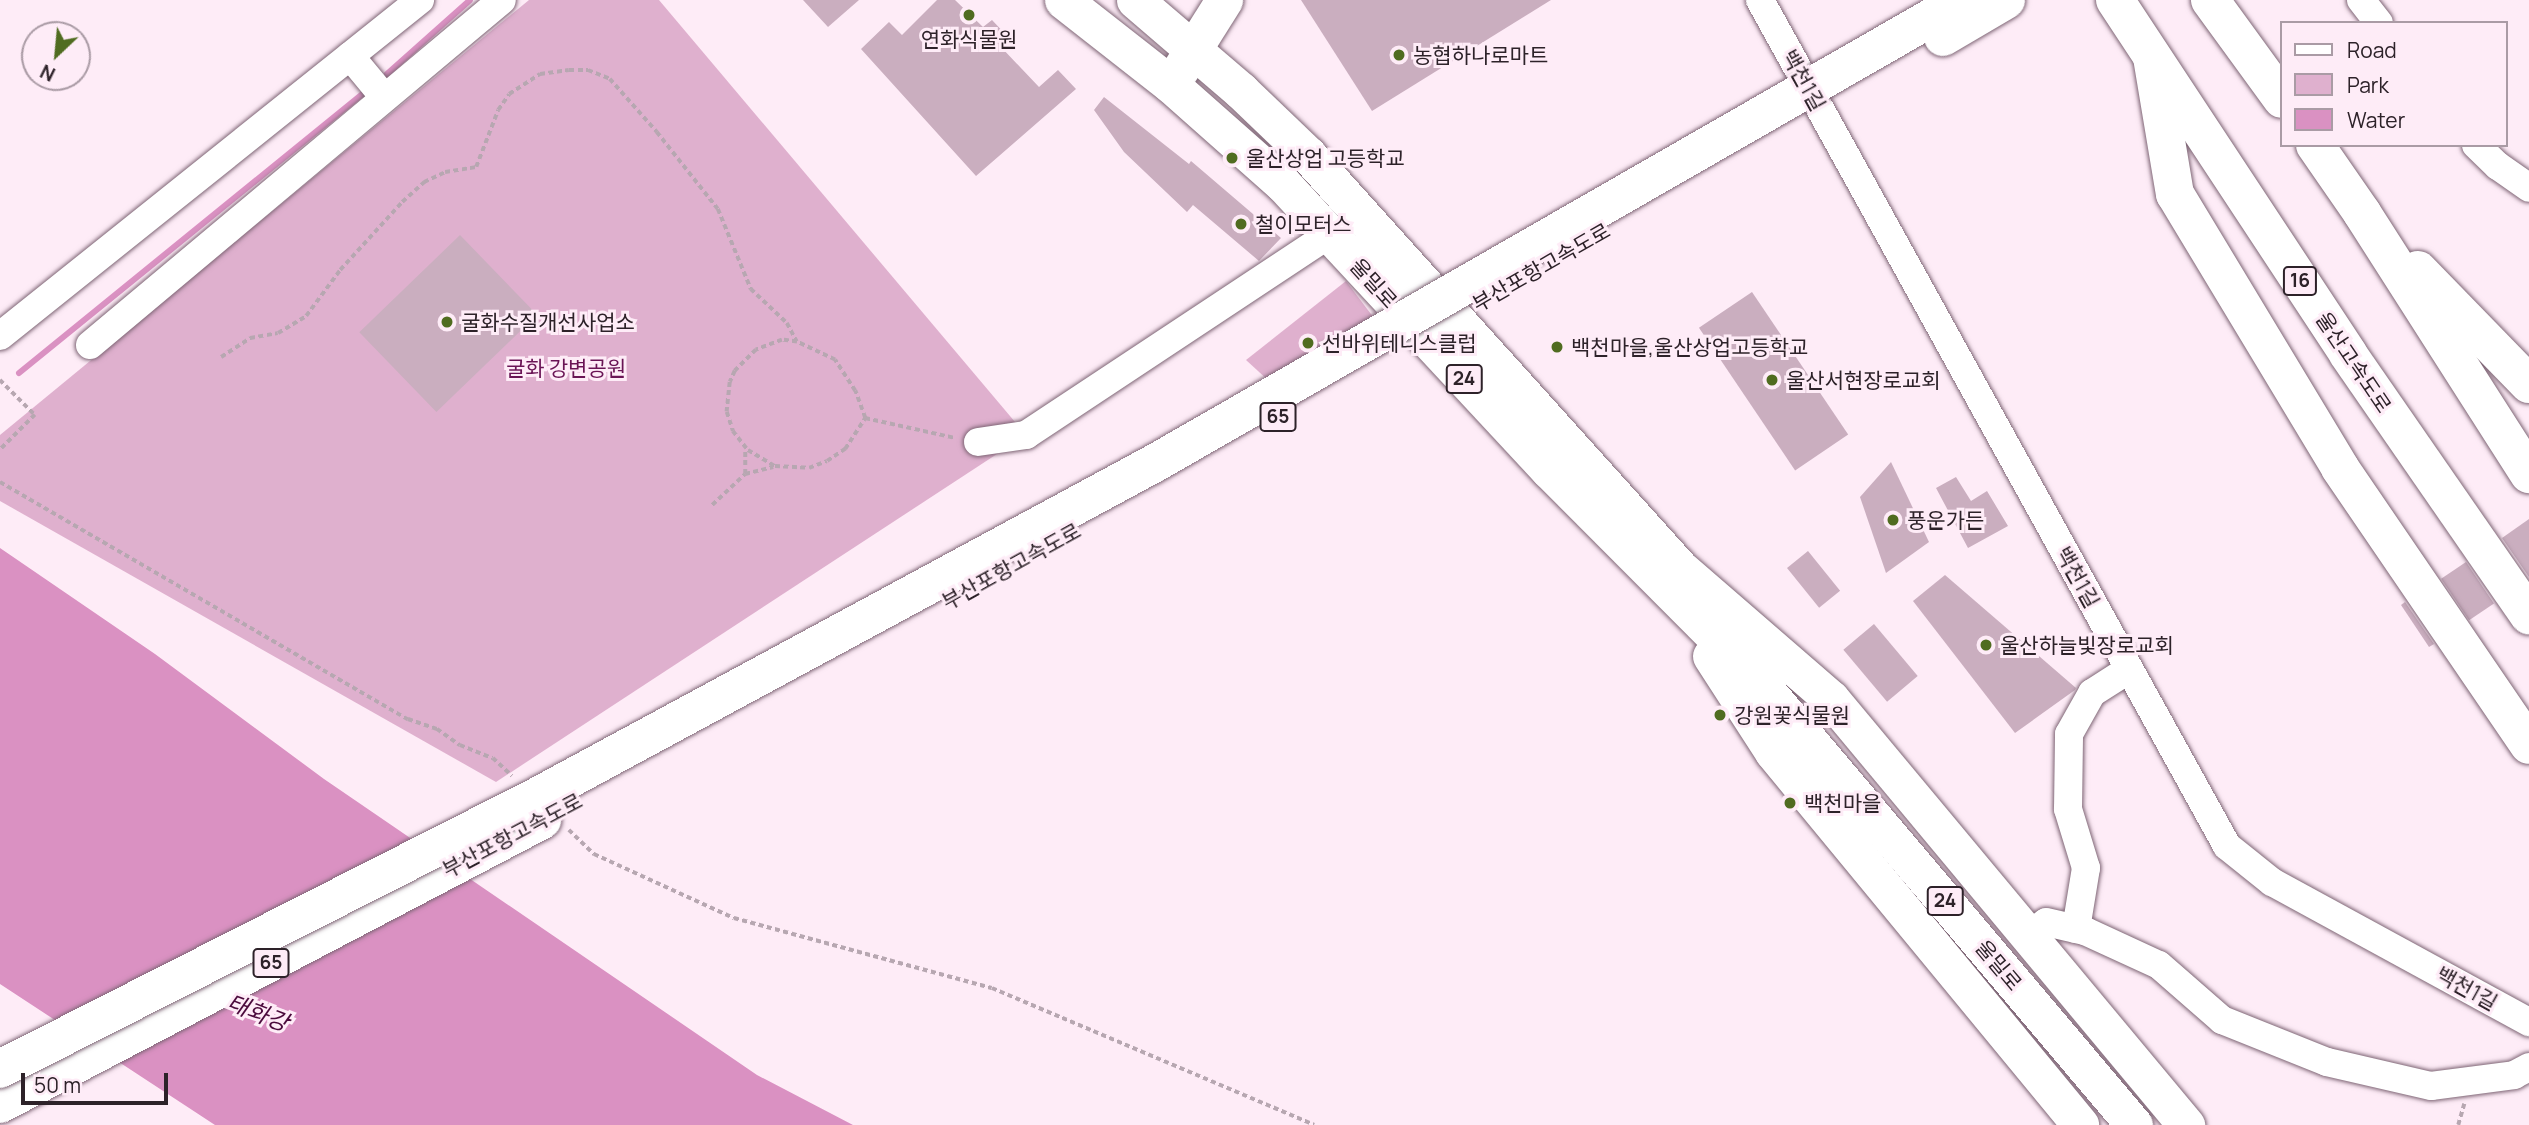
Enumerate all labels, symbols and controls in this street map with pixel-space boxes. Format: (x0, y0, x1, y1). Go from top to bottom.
marker: 연화식물원 (961, 7, 977, 23)
north arrow (21, 21, 91, 91)
legend (2280, 21, 2508, 147)
place label: 연화식물원 (921, 26, 1017, 52)
text: Road (2347, 36, 2397, 64)
place label: 농협하나로마트 (1413, 42, 1548, 68)
street label: 백천1길 (1777, 45, 1831, 115)
marker: 농협하나로마트 (1391, 47, 1407, 63)
text: N (36, 58, 60, 88)
text: Park (2347, 71, 2389, 99)
text: Water (2347, 106, 2405, 134)
place label: 울산상업 고등학교 (1246, 145, 1405, 171)
marker: 울산상업 고등학교 (1224, 150, 1240, 166)
place label: 철이모터스 (1255, 211, 1352, 237)
marker: 철이모터스 (1233, 216, 1249, 232)
street label: 부산포항고속도로 (1468, 217, 1614, 317)
street label: 울밀로 (1345, 253, 1403, 313)
road number: 16 (2282, 266, 2318, 296)
street label: 울산고속도로 (2311, 307, 2397, 417)
place label: 굴화수질개선사업소 (461, 309, 635, 335)
marker: 굴화수질개선사업소 (439, 314, 455, 330)
place label: 선바위테니스클럽 (1322, 330, 1477, 356)
place label: 백천마을,울산상업고등학교 (1571, 334, 1808, 360)
marker: 선바위테니스클럽 (1300, 335, 1316, 351)
marker: 백천마을,울산상업고등학교 (1549, 339, 1565, 355)
park label: 굴화 강변공원 (506, 355, 626, 381)
road number: 24 (1445, 364, 1483, 394)
place label: 울산서현장로교회 (1786, 367, 1941, 393)
marker: 울산서현장로교회 (1764, 372, 1780, 388)
road number: 65 (1259, 402, 1297, 432)
place label: 풍운가든 (1907, 507, 1984, 533)
marker: 풍운가든 (1885, 512, 1901, 528)
street label: 부산포항고속도로 (937, 518, 1085, 614)
street label: 백천1길 (2051, 542, 2105, 612)
place label: 울산하늘빛장로교회 (2000, 632, 2174, 658)
marker: 울산하늘빛장로교회 (1978, 637, 1994, 653)
place label: 강원꽃식물원 (1734, 702, 1850, 728)
marker: 강원꽃식물원 (1712, 707, 1728, 723)
street label: 부산포항고속도로 (438, 788, 586, 882)
place label: 백천마을 (1804, 790, 1881, 816)
marker: 백천마을 (1782, 795, 1798, 811)
road number: 24 (1926, 886, 1964, 917)
street label: 울밀로 (1971, 935, 2027, 995)
road number: 65 (252, 948, 290, 979)
street label: 백천1길 (2432, 961, 2502, 1015)
water label: 태화강 (223, 988, 293, 1036)
scale bar (24, 1058, 172, 1102)
text: 50 m (34, 1071, 81, 1099)

